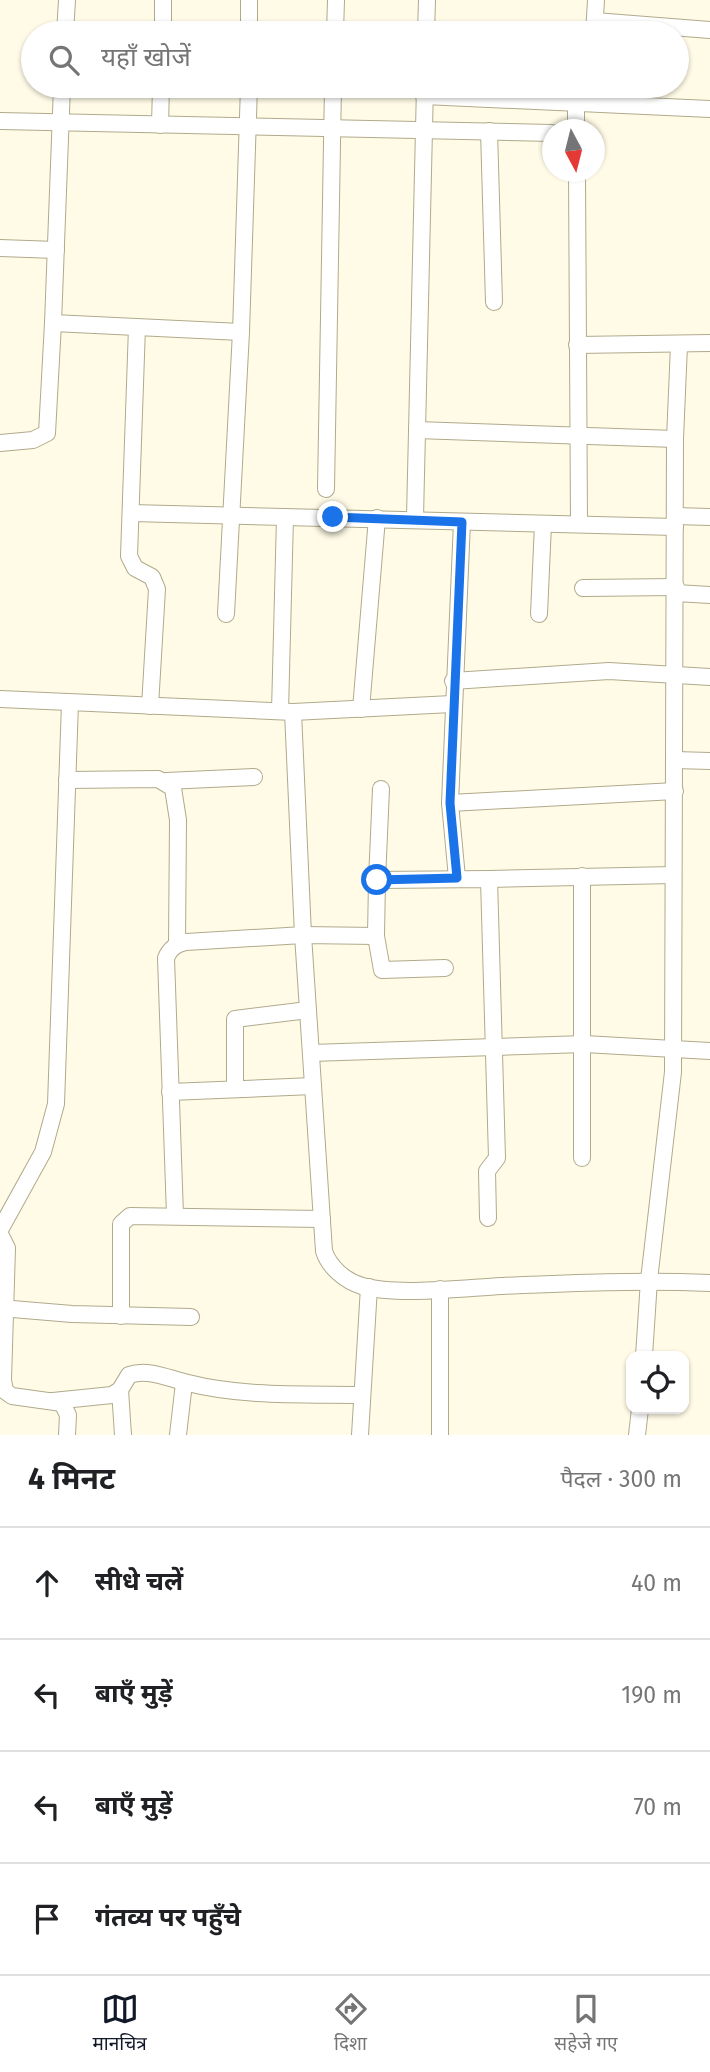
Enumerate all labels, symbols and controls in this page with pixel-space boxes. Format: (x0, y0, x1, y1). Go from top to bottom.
search box (21, 21, 689, 98)
icon: search (45, 41, 83, 79)
text: यहाँ खोजें (101, 42, 191, 73)
north arrow (542, 119, 605, 182)
route end (317, 501, 348, 532)
route start (361, 864, 392, 895)
map controls (626, 1351, 689, 1414)
button: locate (626, 1351, 689, 1414)
text: 4 मिनट (28, 1461, 115, 1497)
text: पैदल · 300 m (560, 1465, 682, 1493)
icon: ahead (28, 1564, 66, 1602)
text: सीधे चलें (95, 1566, 183, 1597)
text: 40 m (631, 1569, 682, 1597)
icon: left (28, 1676, 66, 1714)
text: बाएँ मुड़ें (95, 1678, 172, 1709)
text: 190 m (621, 1681, 682, 1709)
icon: left (28, 1788, 66, 1826)
text: बाएँ मुड़ें (95, 1790, 172, 1821)
text: 70 m (633, 1793, 682, 1821)
icon: arrive (28, 1900, 66, 1938)
text: गंतव्य पर पहुँचे (95, 1902, 241, 1933)
tab: मानचित्र (92, 1990, 147, 2058)
tab: दिशा (332, 1990, 370, 2058)
tab: सहेजे गए (554, 1990, 618, 2058)

